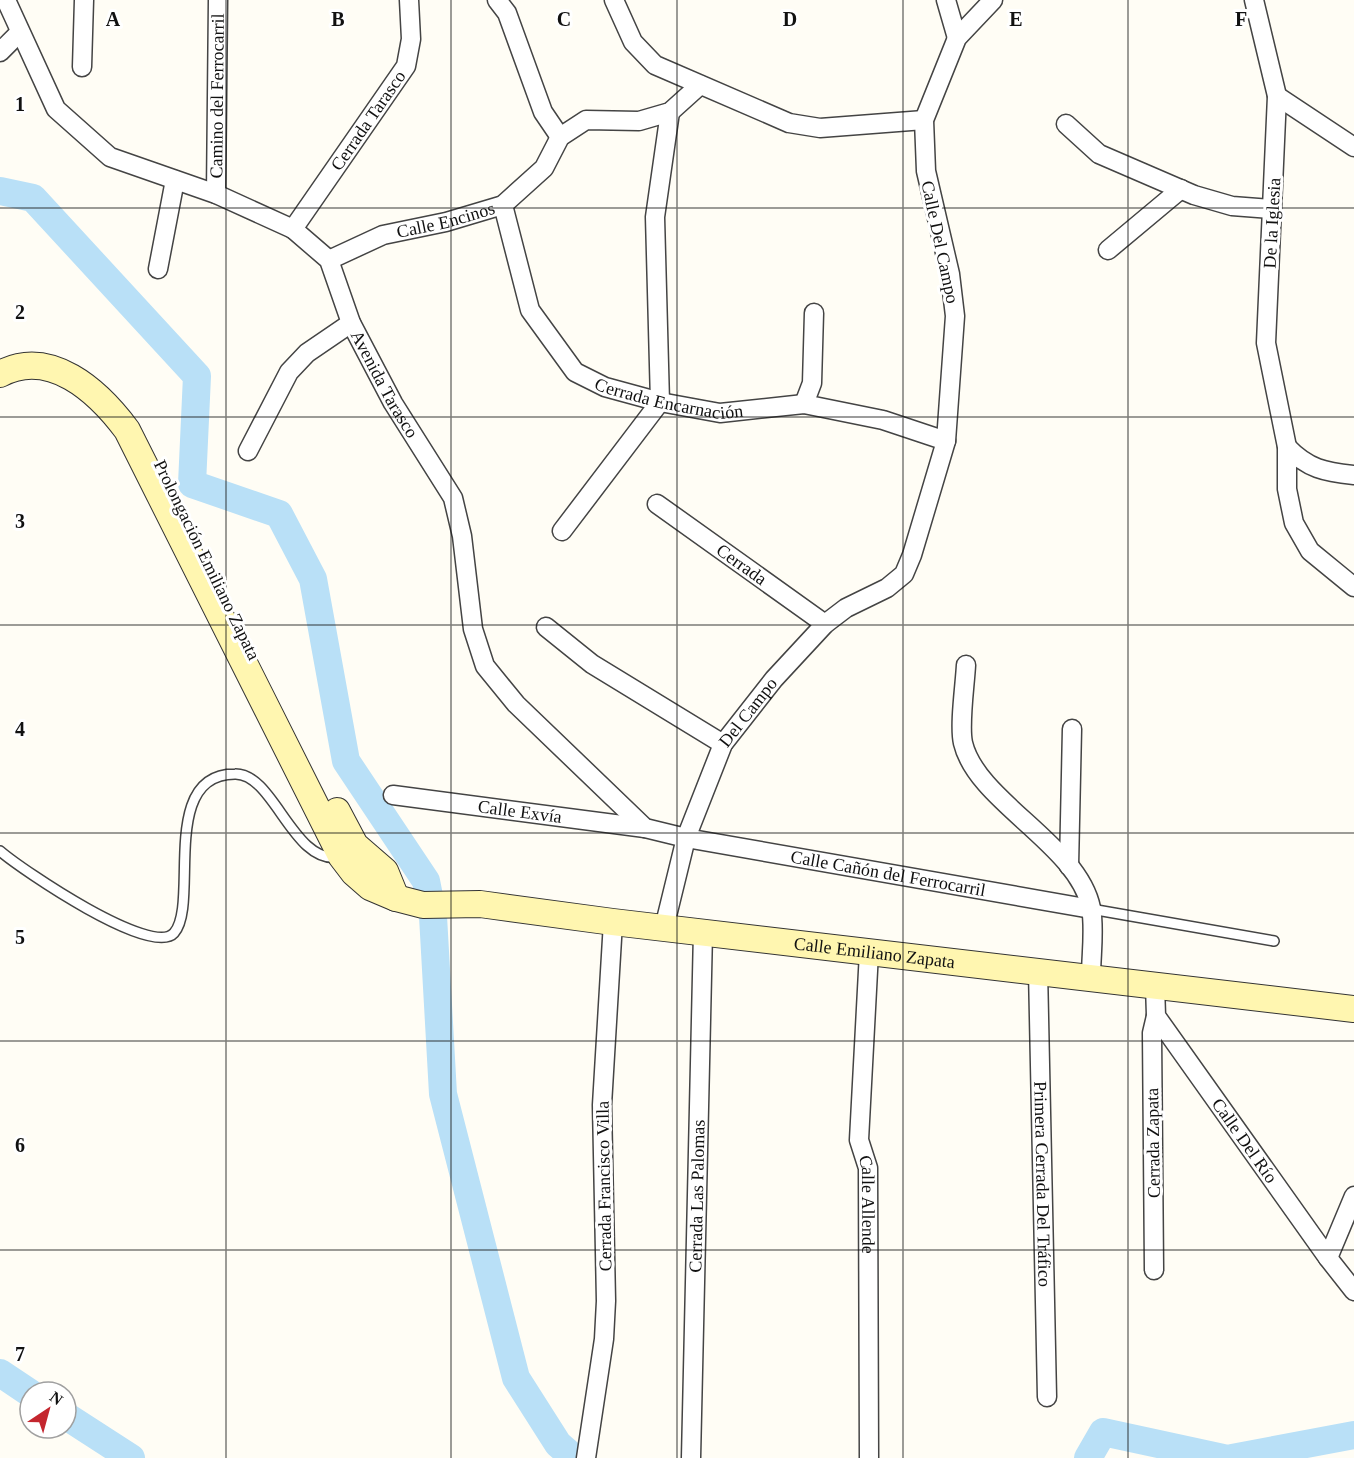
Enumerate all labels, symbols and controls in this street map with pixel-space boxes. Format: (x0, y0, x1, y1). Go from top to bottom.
text: A (106, 8, 121, 30)
text: B (331, 8, 345, 30)
text: C (557, 8, 571, 30)
text: D (783, 8, 797, 30)
text: E (1009, 8, 1023, 30)
text: F (1235, 8, 1247, 30)
street label: Camino del Ferrocarril (206, 13, 228, 179)
street label: Cerrada Tarasco (327, 67, 410, 174)
text: 1 (15, 93, 25, 115)
street label: De la Iglesia (1260, 177, 1284, 269)
street label: Calle Del Campo (917, 179, 963, 305)
street label: Calle Encinos (395, 198, 497, 242)
text: 2 (15, 301, 25, 323)
street label: Avenida Tarasco (347, 327, 422, 441)
street label: Cerrada Encarnación (591, 373, 744, 423)
street label: Prolongación Emiliano Zapata (150, 457, 264, 663)
text: 3 (15, 510, 25, 532)
street label: Cerrada (713, 540, 771, 589)
street label: Del Campo (715, 674, 781, 751)
text: 4 (15, 718, 25, 740)
street label: Calle Exvía (477, 796, 563, 827)
street label: Calle Cañón del Ferrocarril (789, 847, 987, 900)
text: 5 (15, 926, 25, 948)
street label: Calle Emiliano Zapata (793, 933, 956, 972)
street label: Primera Cerrada Del Tráfico (1030, 1081, 1055, 1287)
street label: Cerrada Zapata (1142, 1088, 1164, 1198)
street label: Calle Del Río (1208, 1095, 1281, 1187)
street label: Cerrada Francisco Villa (593, 1101, 615, 1271)
street label: Cerrada Las Palomas (685, 1119, 709, 1273)
text: 6 (15, 1134, 25, 1156)
street label: Calle Allende (855, 1153, 878, 1254)
text: 7 (15, 1343, 25, 1365)
north arrow (18, 1380, 78, 1440)
text: N (47, 1388, 67, 1409)

